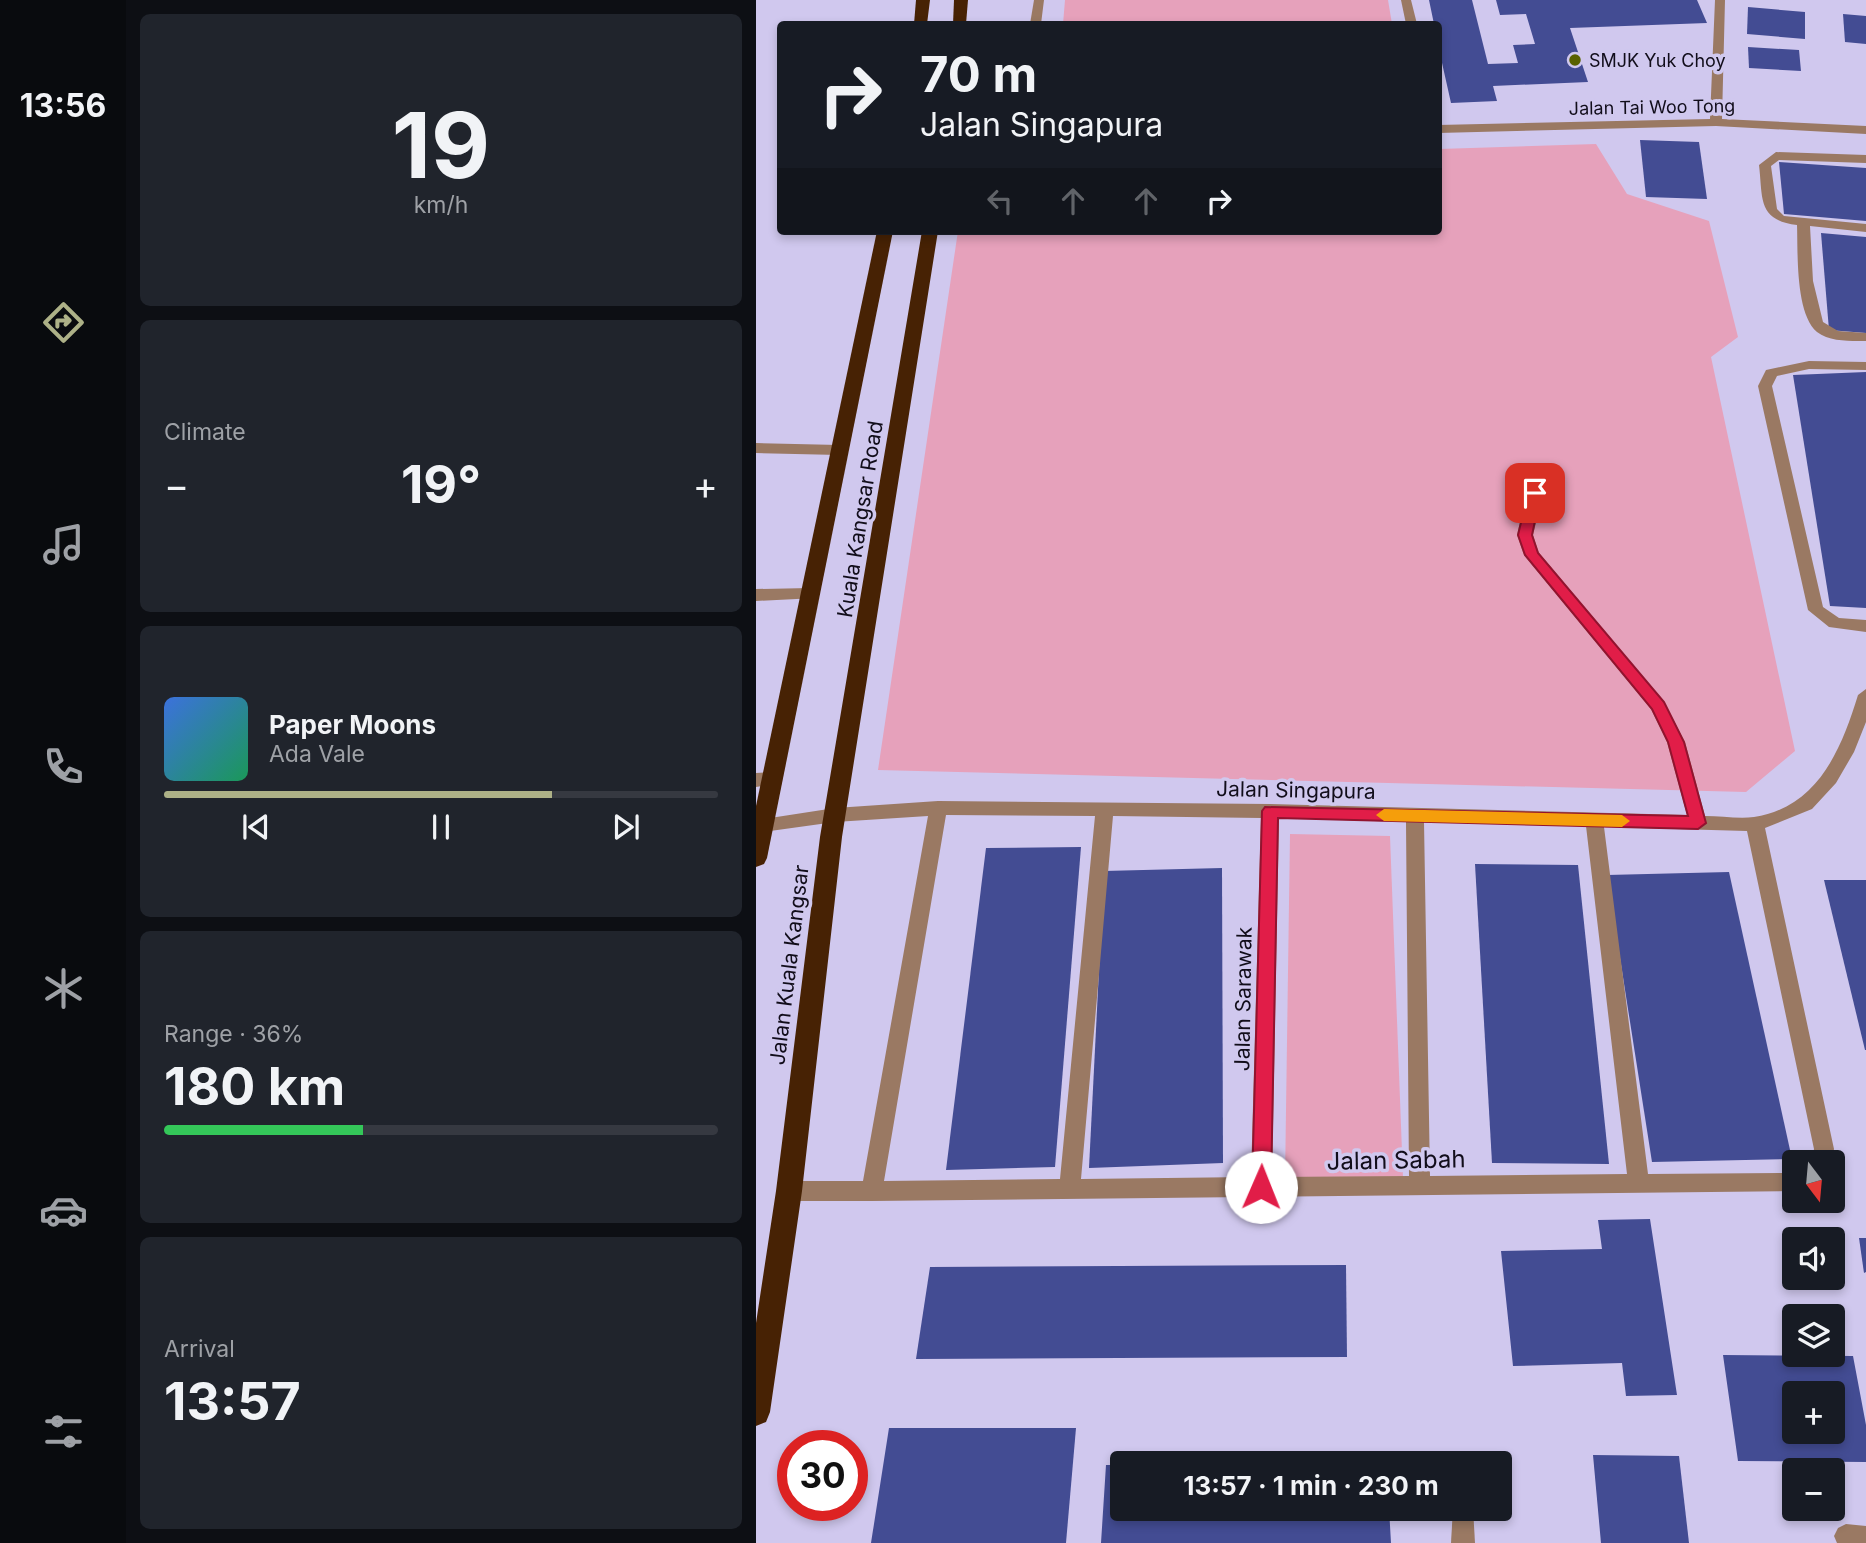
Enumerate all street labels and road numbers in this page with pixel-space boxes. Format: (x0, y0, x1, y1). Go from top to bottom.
street label: Jalan Tai Woo Tong (1569, 95, 1735, 119)
street label: Kuala Kangsar Road (832, 419, 888, 619)
street label: Jalan Singapura (1216, 776, 1376, 804)
street label: Jalan Kuala Kangsar (764, 863, 814, 1066)
street label: Jalan Sarawak (1229, 926, 1257, 1071)
street label: Jalan Sabah (1326, 1144, 1466, 1176)

